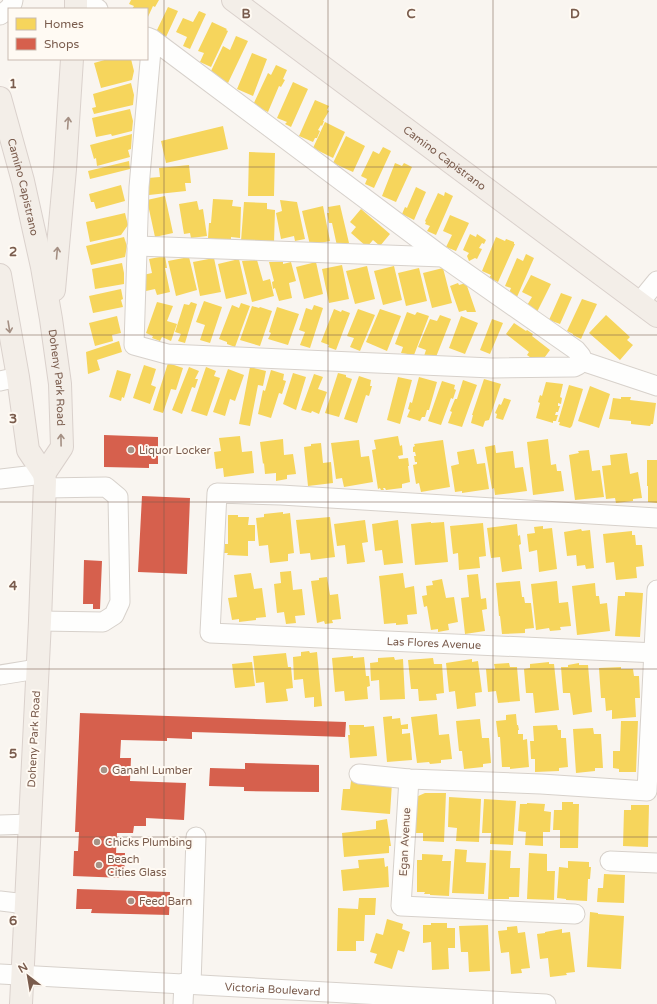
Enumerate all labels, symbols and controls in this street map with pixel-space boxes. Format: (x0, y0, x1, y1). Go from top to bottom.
text: B (241, 6, 251, 22)
text: C (406, 6, 416, 22)
text: D (570, 6, 580, 22)
legend (8, 8, 148, 60)
text: Homes (44, 17, 84, 31)
text: Shops (44, 37, 79, 51)
text: 1 (9, 76, 17, 92)
one-way arrow (65, 117, 72, 130)
street label: Camino Capistrano (401, 123, 489, 193)
street label: Camino Capistrano (5, 137, 41, 237)
text: 2 (9, 244, 17, 260)
one-way arrow (54, 247, 61, 260)
one-way arrow (6, 320, 14, 333)
street label: Doheny Park Road (46, 328, 68, 426)
text: 3 (9, 411, 17, 427)
one-way arrow (57, 434, 65, 447)
place label: Liquor Locker (139, 444, 211, 457)
marker: Liquor Locker (126, 445, 136, 455)
text: 4 (9, 578, 18, 594)
street label: Las Flores Avenue (386, 634, 481, 652)
street label: Doheny Park Road (25, 690, 43, 788)
text: 5 (9, 746, 17, 762)
place label: Ganahl Lumber (112, 764, 193, 777)
marker: Ganahl Lumber (99, 765, 109, 775)
street label: Egan Avenue (397, 807, 413, 877)
place label: Chicks Plumbing (105, 836, 192, 849)
marker: Chicks Plumbing (92, 837, 102, 847)
place label: Beach Cities Glass (107, 853, 167, 879)
marker: Beach Cities Glass (94, 860, 104, 870)
place label: Feed Barn (139, 895, 192, 908)
marker: Feed Barn (126, 896, 136, 906)
text: 6 (9, 913, 17, 929)
north arrow (8, 956, 48, 996)
text: N (16, 960, 30, 976)
street label: Victoria Boulevard (224, 980, 321, 998)

